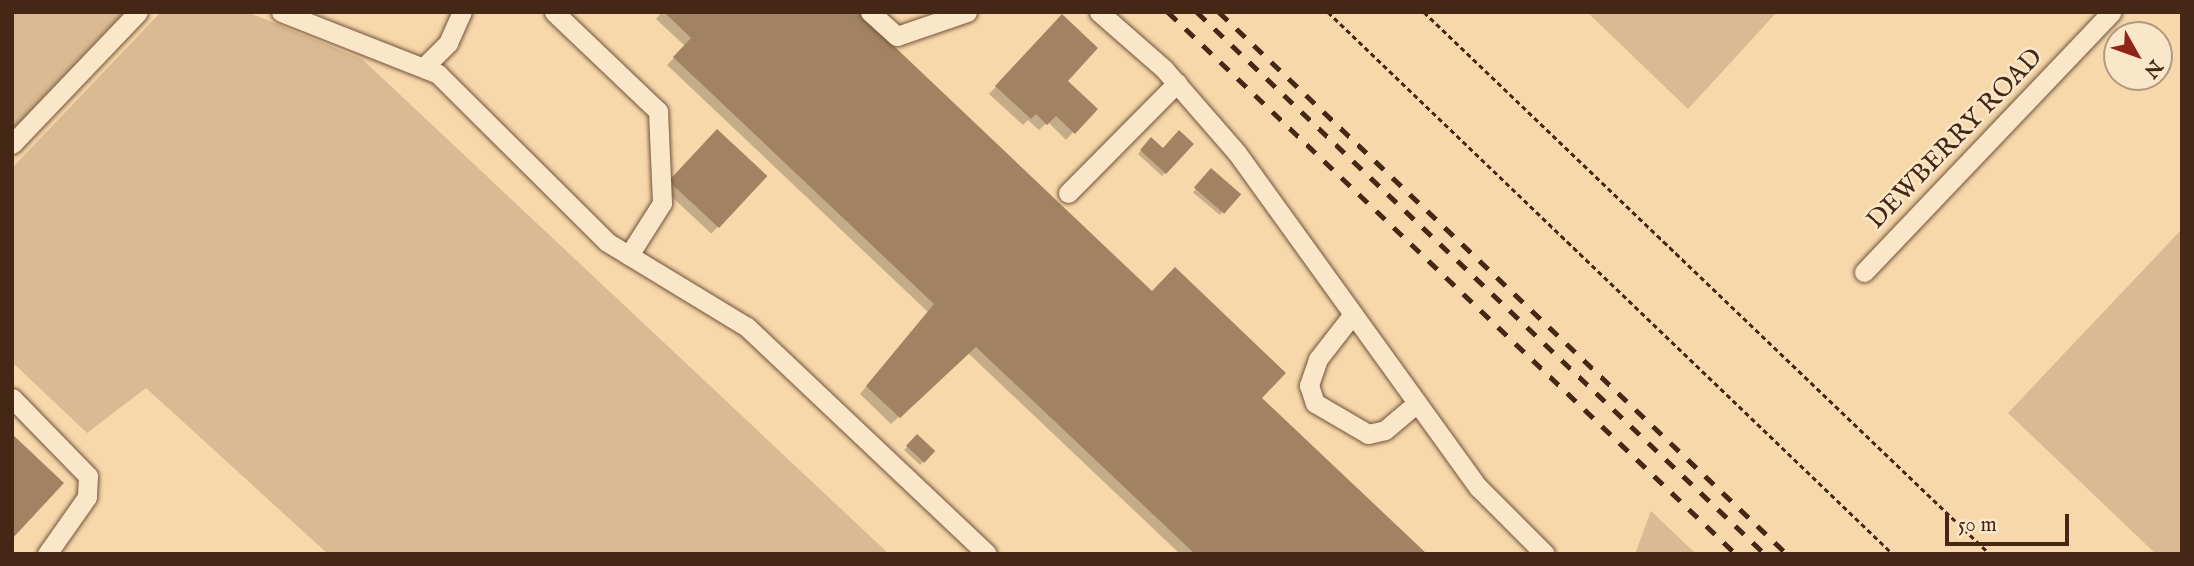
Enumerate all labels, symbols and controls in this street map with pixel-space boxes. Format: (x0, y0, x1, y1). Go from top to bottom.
north arrow (2103, 21, 2173, 91)
street label: DEWBERRY ROAD (1861, 42, 2049, 236)
text: N (2138, 54, 2167, 82)
scale bar (1949, 500, 2073, 544)
text: 50 m (1958, 512, 1997, 539)

